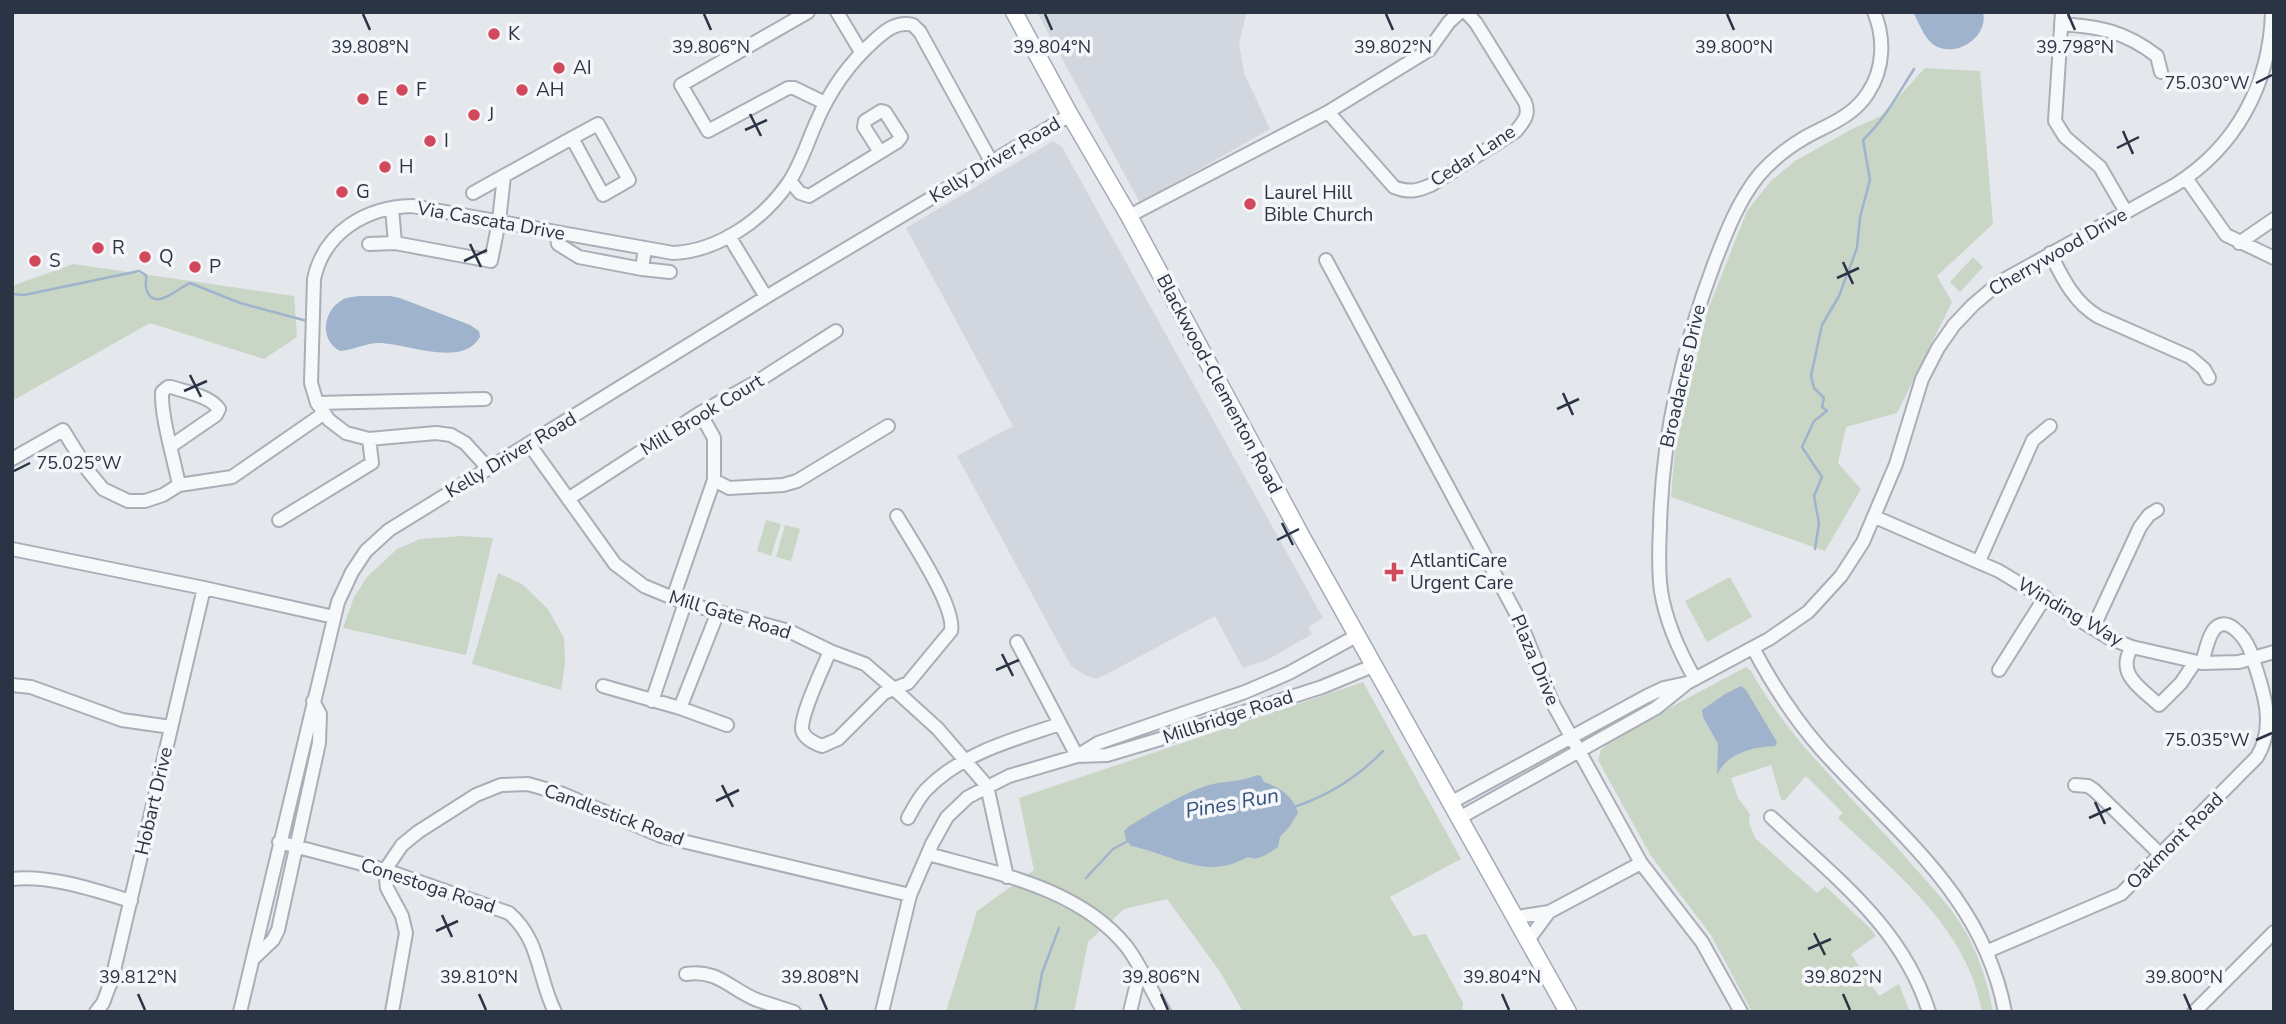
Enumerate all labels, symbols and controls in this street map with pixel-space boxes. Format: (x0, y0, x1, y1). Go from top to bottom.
place label: K (508, 21, 521, 47)
marker: K (486, 26, 502, 42)
text: 39.808°N (331, 35, 409, 59)
text: 39.806°N (672, 35, 750, 59)
text: 39.804°N (1013, 35, 1091, 59)
text: 39.802°N (1354, 35, 1432, 59)
text: 39.800°N (1695, 35, 1773, 59)
text: 39.798°N (2036, 35, 2114, 59)
place label: AI (573, 55, 592, 81)
marker: AI (551, 60, 567, 76)
text: 75.030°W (2165, 71, 2250, 95)
place label: F (416, 77, 426, 103)
place label: AH (536, 77, 564, 103)
marker: F (394, 82, 410, 98)
marker: AH (514, 82, 530, 98)
place label: E (377, 86, 388, 112)
marker: E (355, 91, 371, 107)
place label: J (487, 102, 494, 128)
marker: J (466, 107, 482, 123)
street label: Kelly Driver Road (925, 111, 1065, 209)
street label: Cedar Lane (1426, 119, 1520, 193)
place label: I (444, 128, 449, 154)
marker: I (422, 133, 438, 149)
place label: H (399, 154, 413, 180)
marker: H (377, 159, 393, 175)
place label: G (356, 179, 370, 205)
place label: Laurel Hill Bible Church (1264, 180, 1373, 228)
marker: G (334, 184, 350, 200)
street label: Via Cascata Drive (414, 195, 567, 247)
marker: Laurel Hill Bible Church (1242, 196, 1258, 212)
street label: Cherrywood Drive (1984, 202, 2132, 302)
place label: R (112, 235, 125, 261)
marker: R (90, 240, 106, 256)
place label: Q (159, 244, 174, 270)
place label: S (49, 248, 61, 274)
marker: Q (137, 249, 153, 265)
marker: S (27, 253, 43, 269)
place label: P (209, 254, 221, 280)
marker: P (187, 259, 203, 275)
street label: Blackwood-Clementon Road (1150, 270, 1288, 498)
street label: Broadacres Drive (1654, 302, 1712, 450)
street label: Mill Brook Court (636, 368, 769, 462)
street label: Kelly Driver Road (441, 406, 581, 504)
text: 75.025°W (37, 451, 122, 475)
place label: AtlantiCare Urgent Care (1410, 548, 1513, 596)
marker: AtlantiCare Urgent Care (1384, 562, 1404, 582)
street label: Winding Way (2012, 571, 2128, 653)
street label: Mill Gate Road (666, 584, 794, 646)
street label: Plaza Drive (1504, 611, 1566, 709)
street label: Millbridge Road (1159, 684, 1297, 750)
text: 75.035°W (2165, 728, 2250, 752)
street label: Hobart Drive (129, 744, 179, 858)
street label: Candlestick Road (540, 778, 688, 852)
water label: Pines Run (1183, 781, 1281, 825)
street label: Oakmont Road (2121, 787, 2229, 895)
street label: Conestoga Road (357, 852, 499, 920)
text: 39.812°N (99, 965, 177, 989)
text: 39.810°N (440, 965, 518, 989)
text: 39.808°N (781, 965, 859, 989)
text: 39.806°N (1122, 965, 1200, 989)
text: 39.804°N (1463, 965, 1541, 989)
text: 39.802°N (1804, 965, 1882, 989)
text: 39.800°N (2145, 965, 2223, 989)

